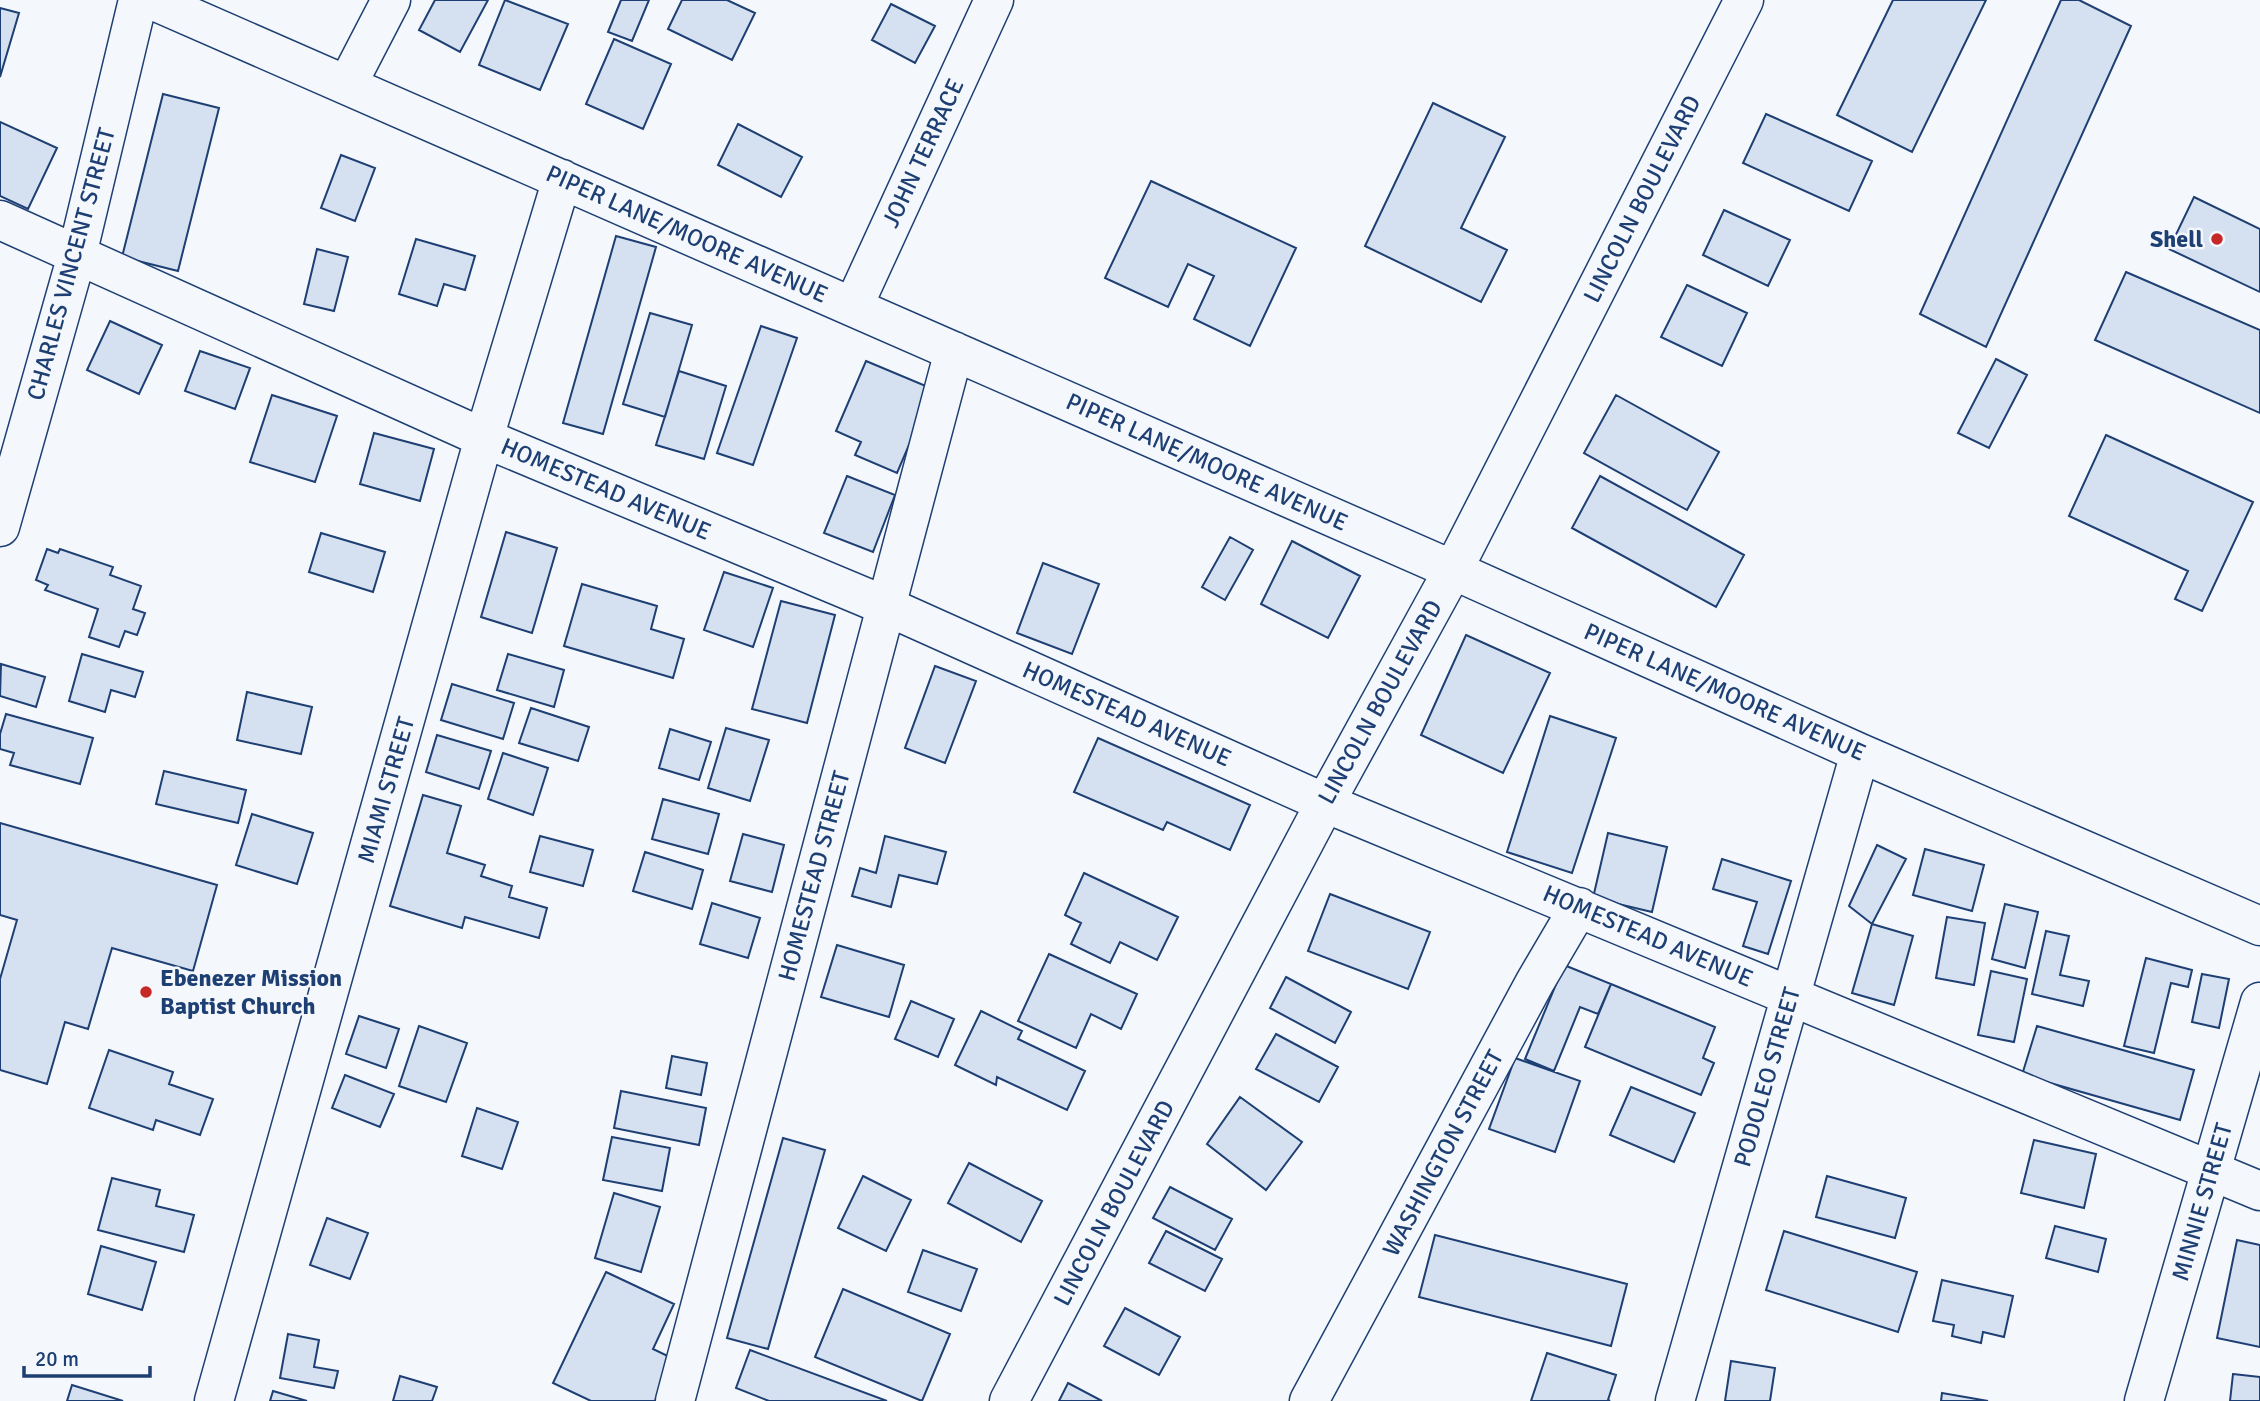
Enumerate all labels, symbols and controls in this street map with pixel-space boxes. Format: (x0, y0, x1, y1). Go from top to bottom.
street label: JOHN TERRACE (875, 74, 971, 232)
street label: LINCOLN BOULEVARD (1577, 90, 1707, 308)
street label: CHARLES VINCENT STREET (20, 124, 122, 403)
street label: PIPER LANE/MOORE AVENUE (542, 158, 832, 310)
place label: Shell (2150, 224, 2203, 254)
marker: Shell (2209, 231, 2225, 247)
street label: PIPER LANE/MOORE AVENUE (1062, 386, 1352, 538)
street label: HOMESTEAD AVENUE (496, 431, 716, 547)
street label: LINCOLN BOULEVARD (1311, 595, 1449, 809)
street label: PIPER LANE/MOORE AVENUE (1580, 616, 1870, 768)
street label: HOMESTEAD AVENUE (1018, 654, 1236, 774)
street label: MIAMI STREET (351, 713, 421, 867)
street label: HOMESTEAD STREET (772, 767, 857, 984)
street label: HOMESTEAD AVENUE (1538, 878, 1758, 994)
place label: Ebenezer Mission Baptist Church (160, 963, 342, 1021)
marker: Ebenezer Mission Baptist Church (138, 984, 154, 1000)
street label: PODOLEO STREET (1727, 984, 1807, 1170)
street label: WASHINGTON STREET (1376, 1045, 1510, 1261)
street label: LINCOLN BOULEVARD (1047, 1095, 1181, 1311)
street label: MINNIE STREET (2165, 1119, 2239, 1284)
scale bar (24, 1334, 150, 1378)
text: 20 m (35, 1346, 79, 1372)

